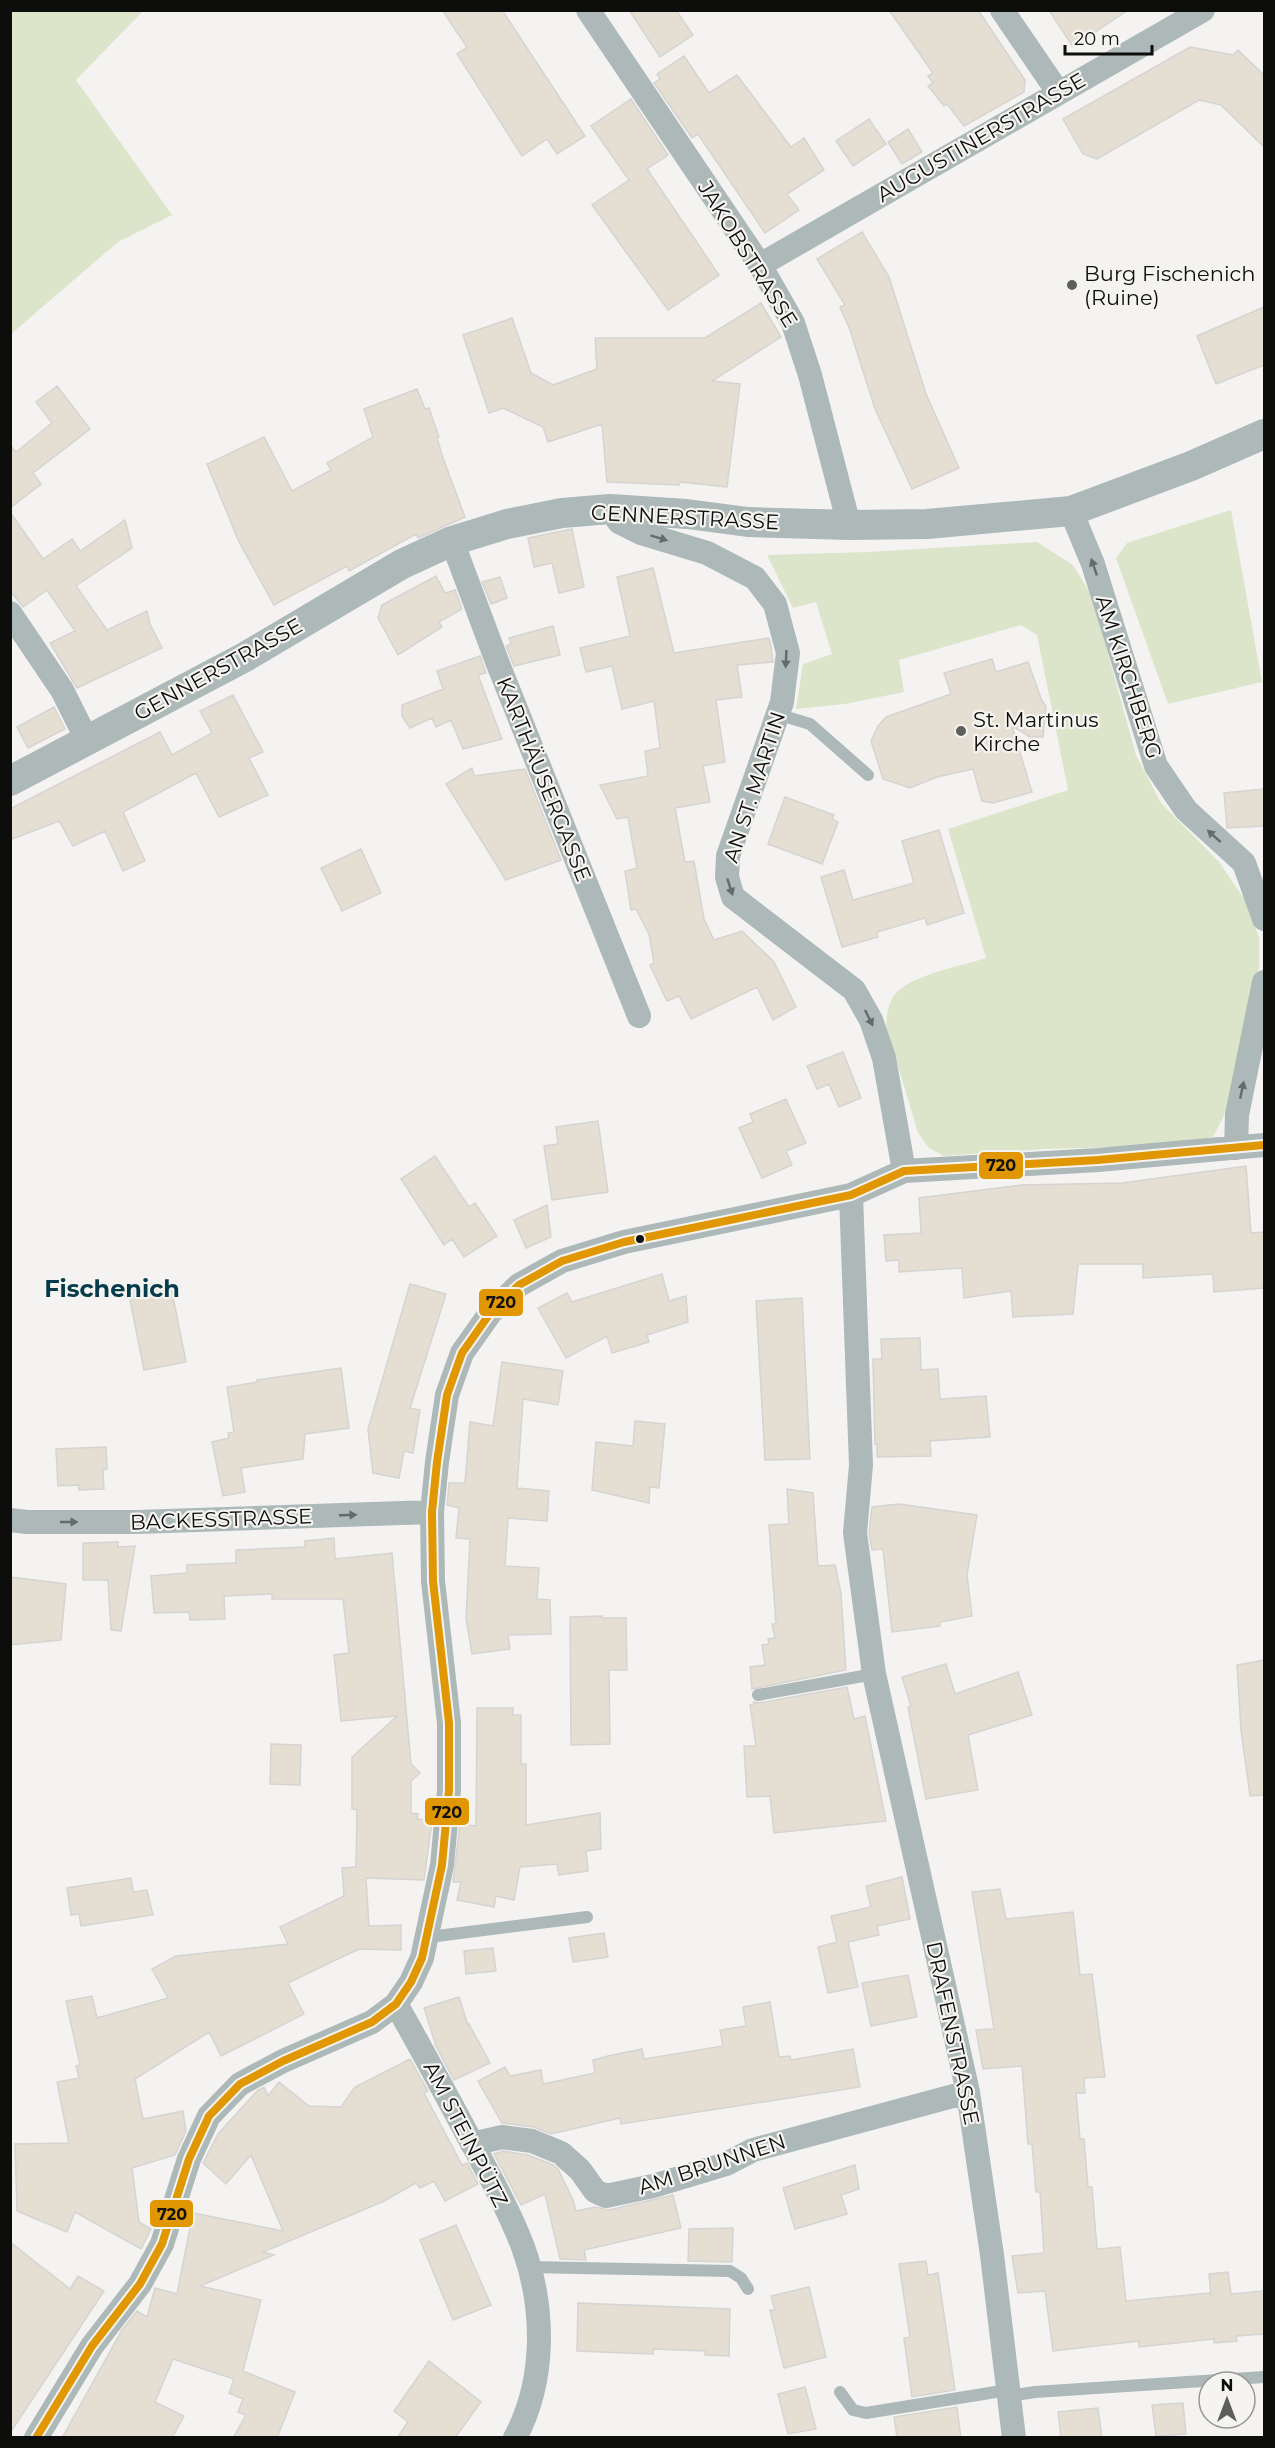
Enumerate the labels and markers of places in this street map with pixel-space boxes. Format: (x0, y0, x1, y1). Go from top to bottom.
place label: Burg Fischenich (Ruine) (1084, 261, 1255, 310)
marker: Burg Fischenich (Ruine) (1065, 278, 1079, 292)
place label: St. Martinus Kirche (973, 707, 1099, 756)
marker: St. Martinus Kirche (954, 724, 968, 738)
unlabelled marker (634, 1233, 646, 1245)

